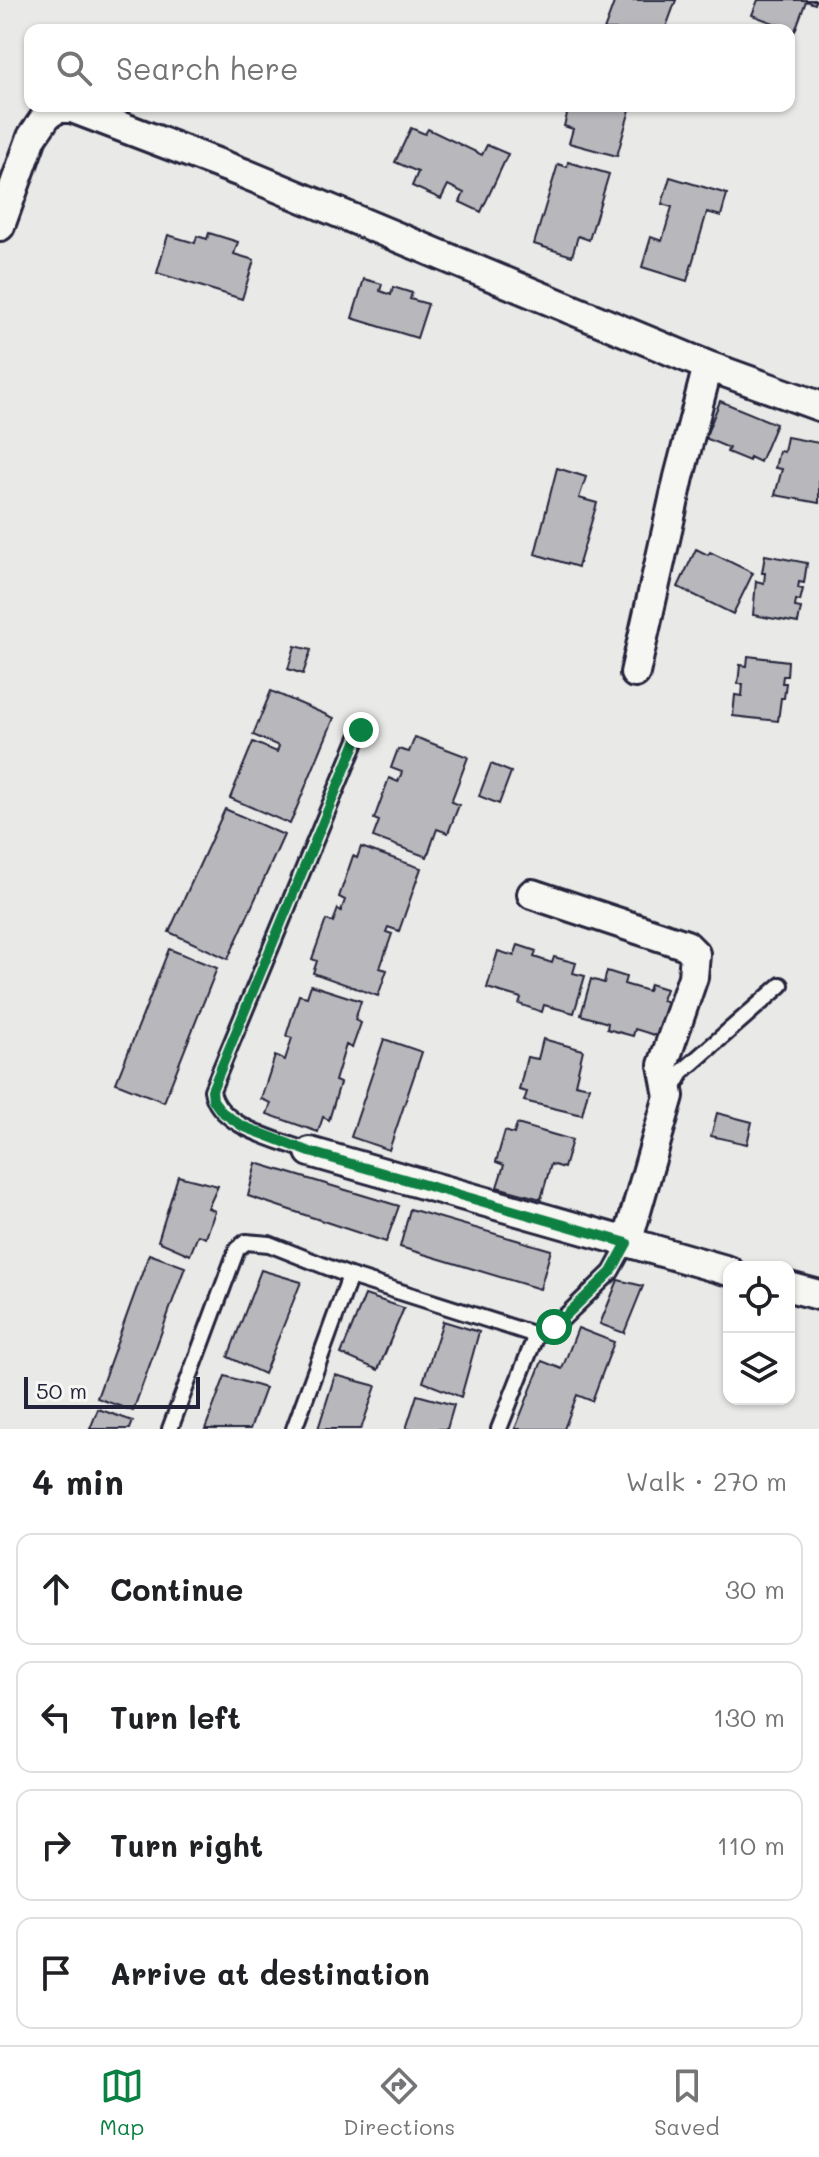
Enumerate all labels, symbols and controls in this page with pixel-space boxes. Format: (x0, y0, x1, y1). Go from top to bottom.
search box (24, 24, 795, 112)
icon: search (52, 46, 96, 90)
text: Search here (116, 48, 299, 88)
route end (343, 712, 379, 748)
map controls (723, 1261, 795, 1405)
button: locate (723, 1261, 795, 1333)
route start (536, 1309, 572, 1345)
button: layers (723, 1333, 795, 1405)
scale bar (24, 1373, 200, 1409)
text: 50 m (36, 1376, 87, 1405)
text: 4 min (32, 1459, 124, 1504)
text: Walk · 270 m (626, 1464, 787, 1498)
icon: ahead (34, 1567, 78, 1611)
text: Continue (110, 1569, 243, 1609)
text: 30 m (725, 1572, 785, 1606)
icon: left (34, 1695, 78, 1739)
text: Turn left (110, 1697, 241, 1737)
text: 130 m (713, 1700, 785, 1734)
icon: right (34, 1823, 78, 1867)
text: Turn right (110, 1825, 263, 1865)
text: 110 m (717, 1828, 785, 1862)
icon: arrive (34, 1951, 78, 1995)
text: Arrive at destination (110, 1953, 430, 1993)
tab: Map (100, 2064, 144, 2141)
tab: Directions (343, 2064, 455, 2141)
tab: Saved (654, 2064, 719, 2141)

